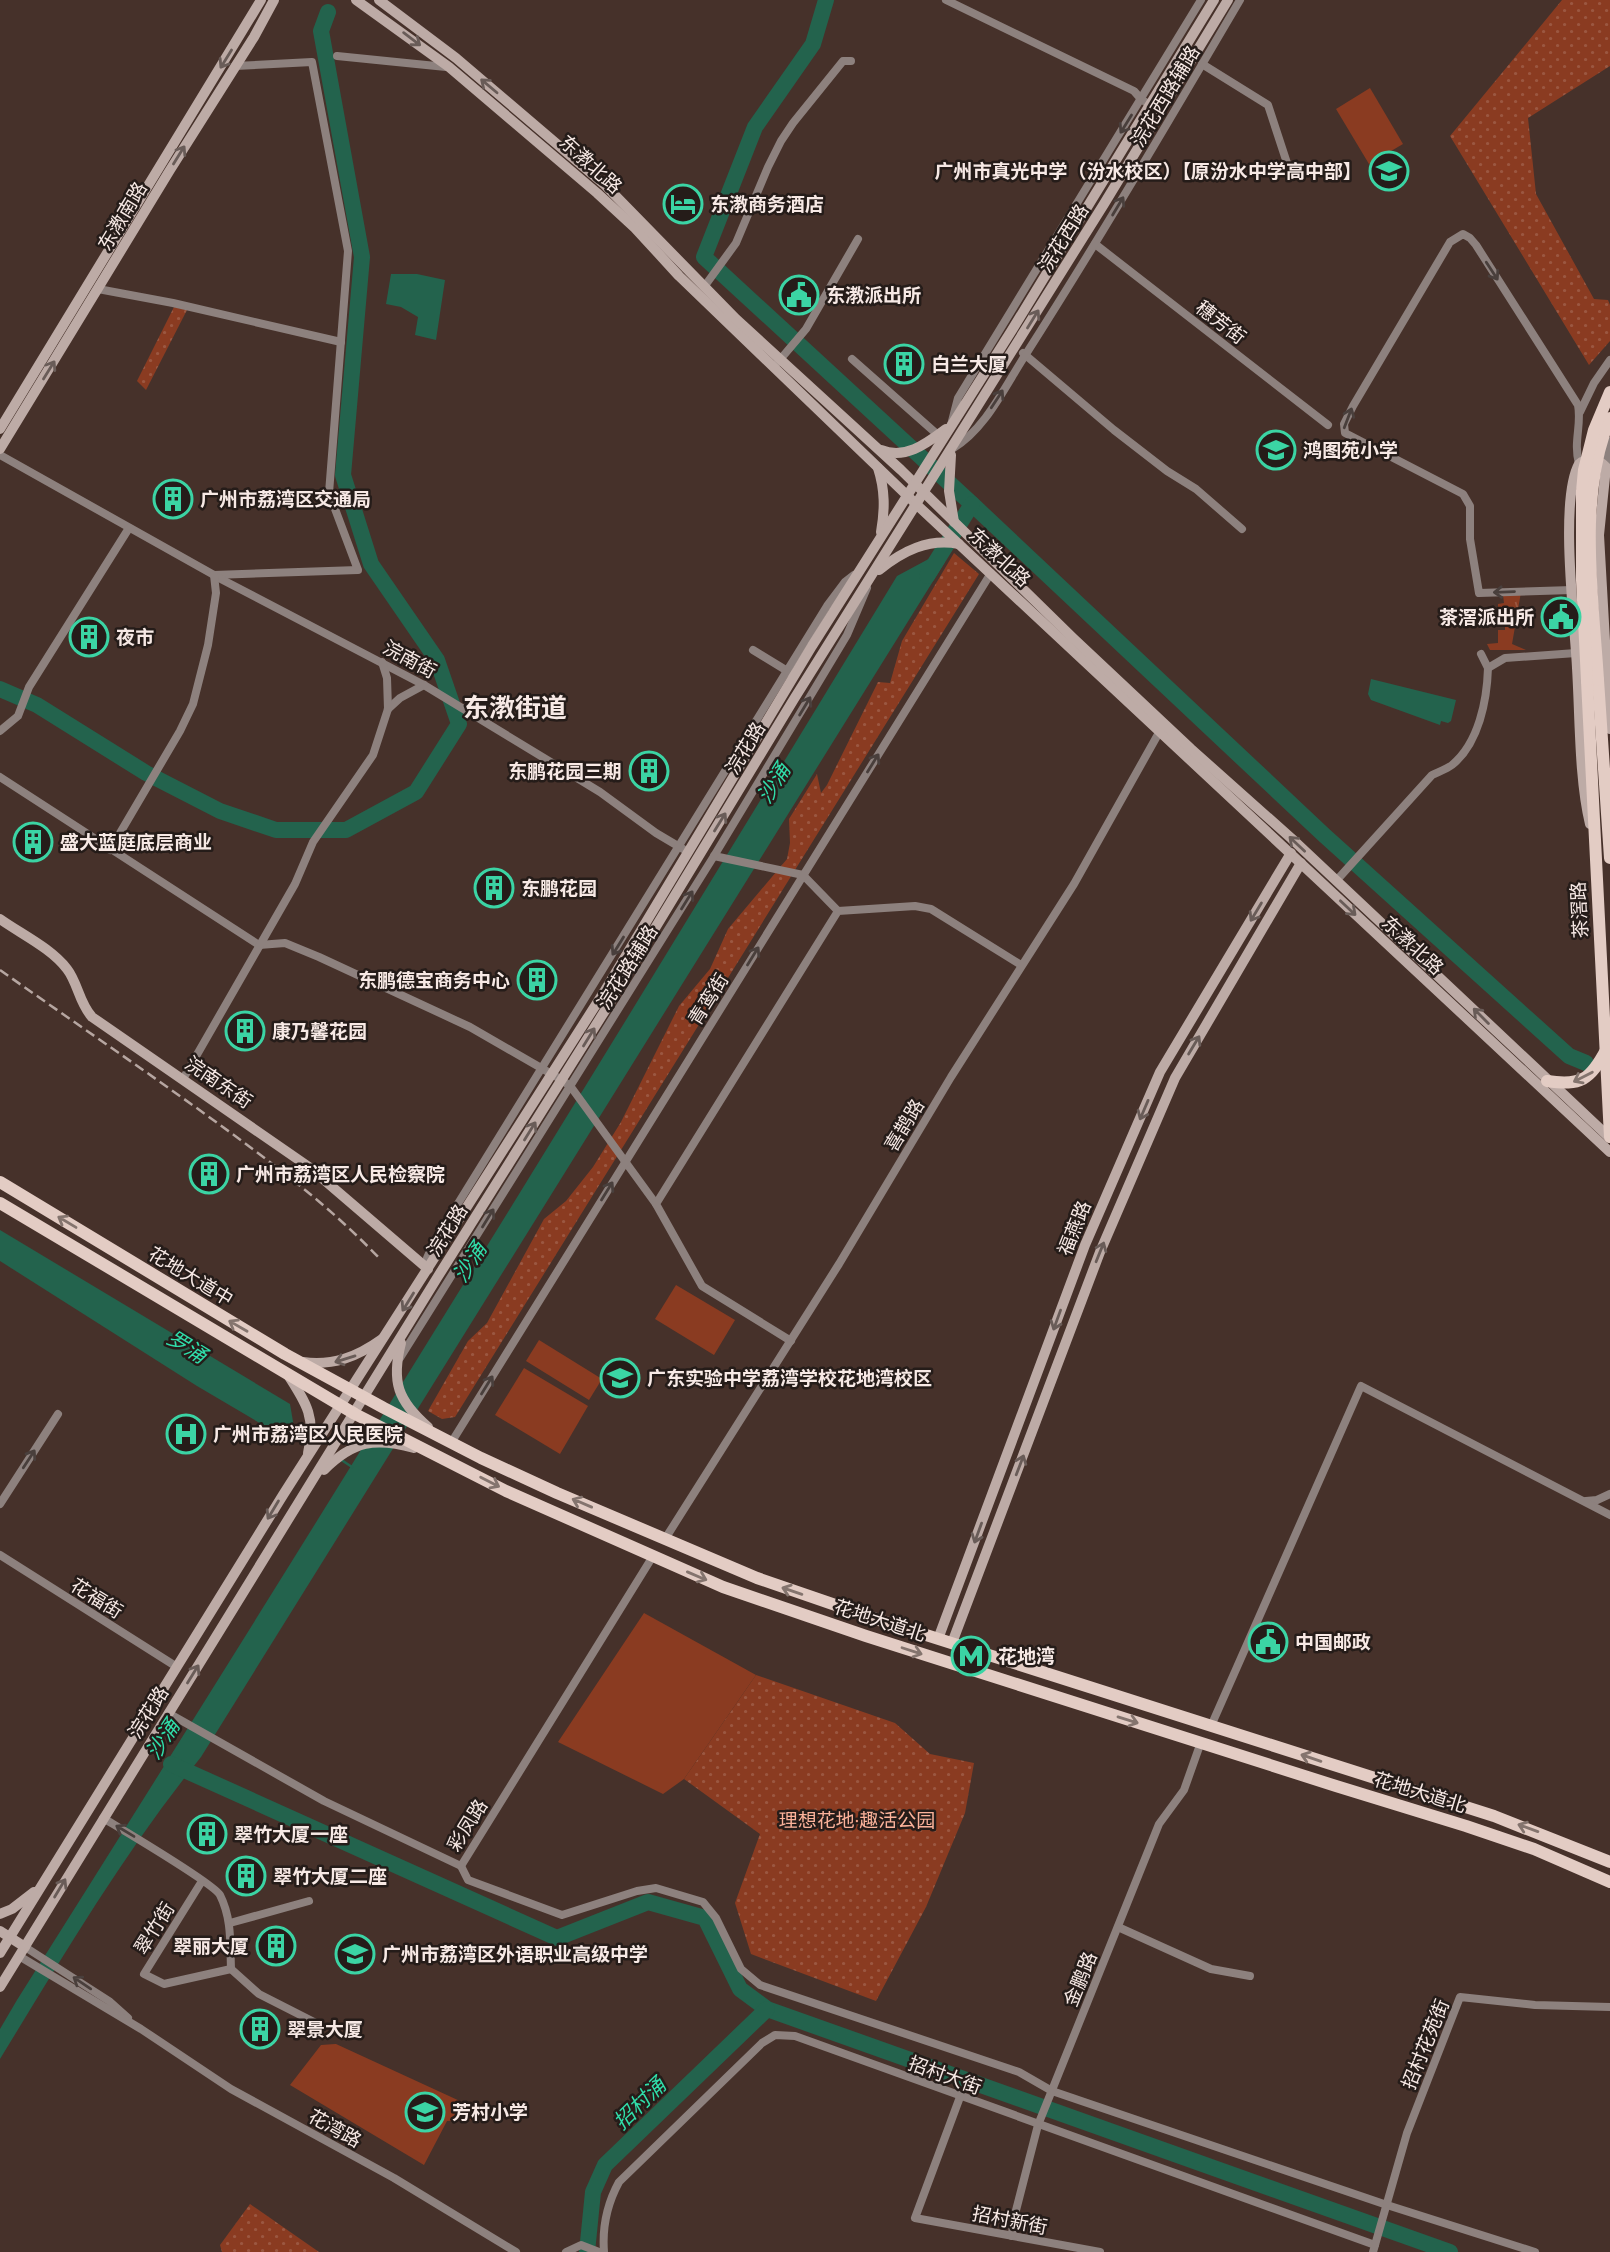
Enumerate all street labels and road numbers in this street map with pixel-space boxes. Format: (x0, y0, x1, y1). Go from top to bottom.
street label: 浣花西路辅路 (1124, 40, 1206, 152)
street label: 东漖北路 (554, 129, 628, 199)
street label: 东漖南路 (91, 177, 153, 255)
street label: 浣花西路 (1032, 199, 1094, 277)
street label: 穗芳街 (1191, 294, 1251, 350)
street label: 东漖北路 (963, 522, 1037, 592)
street label: 浣南街 (379, 634, 441, 684)
street label: 浣花路 (719, 717, 771, 779)
street label: 茶滘路 (1565, 881, 1593, 939)
street label: 东漖北路 (1376, 910, 1450, 980)
street label: 浣花路辅路 (591, 920, 663, 1014)
street label: 青鸾街 (682, 968, 734, 1030)
street label: 浣南东街 (180, 1050, 258, 1114)
street label: 喜鹊路 (878, 1094, 930, 1156)
street label: 福燕路 (1051, 1197, 1097, 1259)
street label: 浣花路 (421, 1199, 473, 1261)
street label: 花地大道中 (144, 1240, 238, 1312)
street label: 花福街 (66, 1572, 128, 1624)
street label: 花地大道北 (831, 1593, 929, 1647)
street label: 浣花路 (122, 1681, 174, 1743)
street label: 花地大道北 (1371, 1766, 1469, 1818)
street label: 彩凤路 (441, 1794, 493, 1856)
street label: 翠竹街 (128, 1897, 180, 1959)
street label: 金鹏路 (1057, 1948, 1103, 2010)
street label: 招村花苑街 (1395, 1995, 1455, 2093)
street label: 招村大街 (905, 2050, 985, 2100)
street label: 花湾路 (304, 2103, 366, 2153)
street label: 招村新街 (970, 2200, 1050, 2240)

